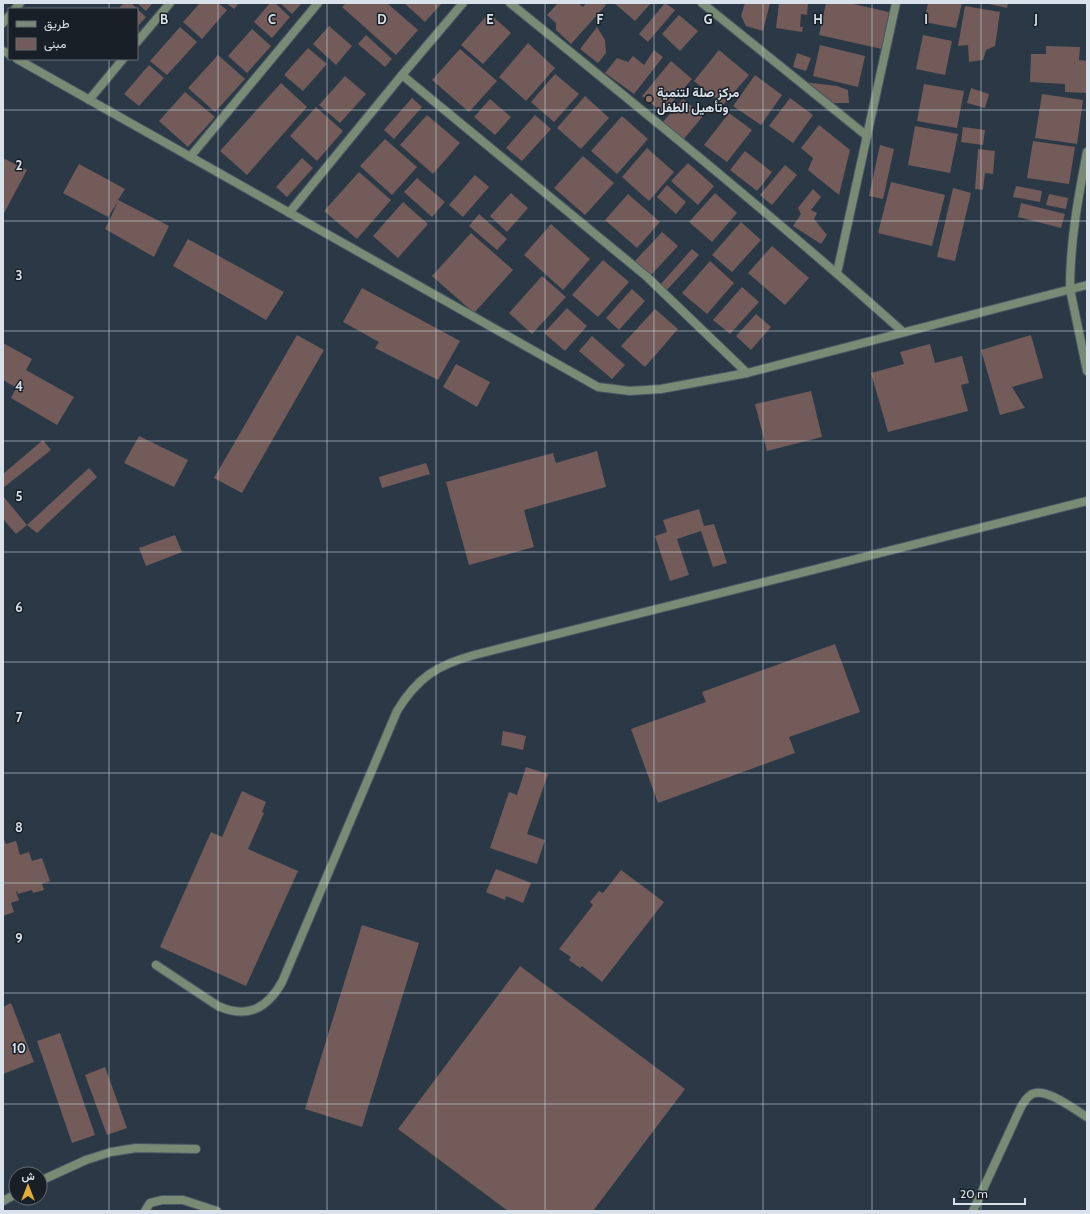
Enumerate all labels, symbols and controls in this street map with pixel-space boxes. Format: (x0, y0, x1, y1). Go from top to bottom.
legend (8, 8, 138, 60)
text: B (160, 11, 168, 27)
text: C (268, 11, 276, 27)
text: D (377, 11, 387, 27)
text: E (486, 11, 494, 27)
text: F (597, 11, 604, 27)
text: G (704, 11, 713, 27)
text: H (813, 11, 823, 27)
text: I (924, 11, 928, 27)
text: J (1033, 11, 1038, 27)
text: طريق (44, 16, 70, 32)
text: مبنى (44, 36, 66, 52)
place label: مركز صلة لتنمية وتأهيل الطفل (657, 84, 739, 116)
marker: مركز صلة لتنمية وتأهيل الطفل (644, 94, 654, 104)
text: 2 (16, 157, 23, 173)
text: 3 (15, 267, 23, 283)
text: 4 (15, 378, 23, 394)
text: 5 (16, 488, 23, 504)
text: 6 (15, 599, 23, 615)
text: 7 (16, 709, 23, 725)
text: 8 (15, 819, 23, 835)
text: 9 (15, 930, 23, 946)
text: 10 (12, 1040, 26, 1056)
north arrow (8, 1166, 48, 1206)
text: ش (21, 1169, 35, 1183)
scale bar (954, 1180, 1025, 1206)
text: 20 m (960, 1186, 988, 1201)

